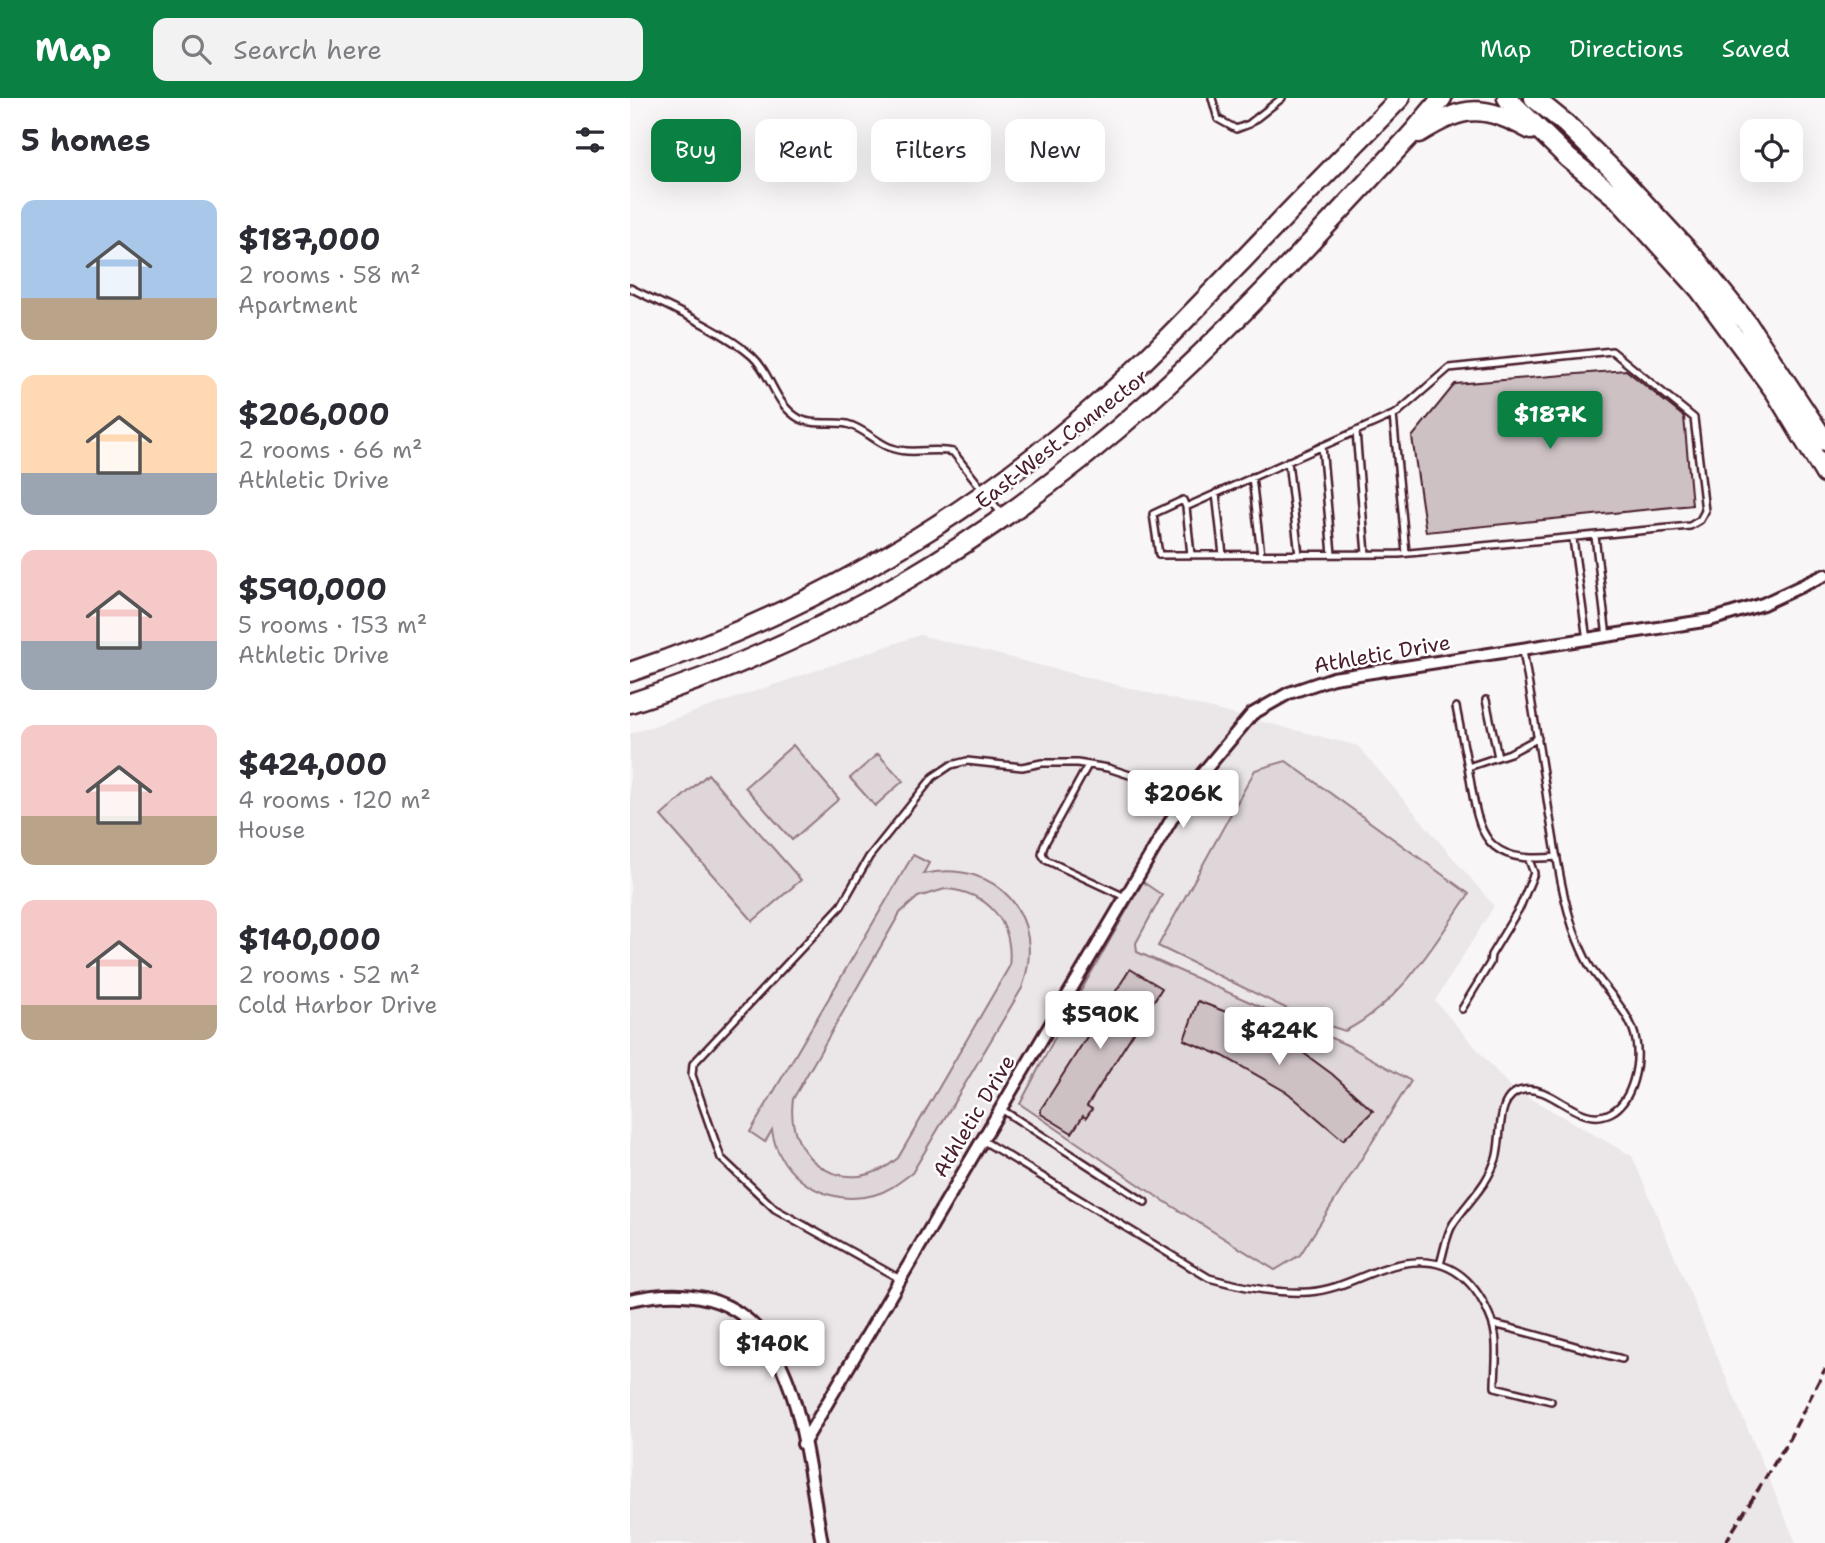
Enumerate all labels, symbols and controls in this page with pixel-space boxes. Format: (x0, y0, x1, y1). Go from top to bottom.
search box (153, 18, 643, 81)
text: Map (35, 27, 111, 72)
icon: search (177, 30, 215, 68)
text: Search here (233, 32, 382, 67)
text: Map (1480, 33, 1531, 65)
text: Directions (1569, 33, 1684, 65)
text: Saved (1722, 33, 1790, 65)
chip: Buy (651, 119, 741, 182)
chip: Rent (755, 119, 857, 182)
chip: Filters (871, 119, 991, 182)
chip: New (1005, 119, 1105, 182)
map controls (1740, 119, 1803, 182)
button: locate (1740, 119, 1803, 182)
text: 5 homes (21, 120, 151, 161)
icon: filters (571, 121, 609, 159)
text: $187,000 (238, 219, 381, 260)
icon: home (77, 228, 161, 312)
text: 2 rooms · 58 m² (238, 260, 421, 290)
text: Apartment (238, 290, 358, 320)
street label: East-West Connector (970, 363, 1154, 515)
pin: $187K (1501, 392, 1599, 451)
text: $206,000 (238, 394, 390, 435)
text: $187K (1514, 399, 1586, 429)
icon: home (77, 403, 161, 487)
text: 2 rooms · 66 m² (238, 435, 423, 465)
text: Athletic Drive (238, 465, 390, 495)
text: $590,000 (238, 569, 387, 610)
icon: home (77, 578, 161, 662)
text: 5 rooms · 153 m² (238, 610, 427, 640)
street label: Athletic Drive (1311, 628, 1453, 680)
text: Athletic Drive (238, 640, 390, 670)
text: $424,000 (238, 744, 387, 785)
icon: home (77, 753, 161, 837)
pin: $206K (1134, 770, 1232, 830)
text: $206K (1144, 778, 1222, 808)
text: 4 rooms · 120 m² (238, 785, 431, 815)
text: House (238, 815, 306, 845)
text: $140,000 (238, 919, 381, 960)
icon: home (77, 928, 161, 1012)
text: 2 rooms · 52 m² (238, 960, 420, 990)
text: Cold Harbor Drive (238, 990, 438, 1020)
pin: $590K (1051, 992, 1149, 1051)
text: $590K (1061, 999, 1139, 1029)
pin: $424K (1230, 1007, 1328, 1067)
text: $424K (1240, 1015, 1318, 1045)
street label: Athletic Drive (926, 1049, 1022, 1183)
pin: $140K (723, 1320, 821, 1380)
text: $140K (736, 1328, 808, 1358)

